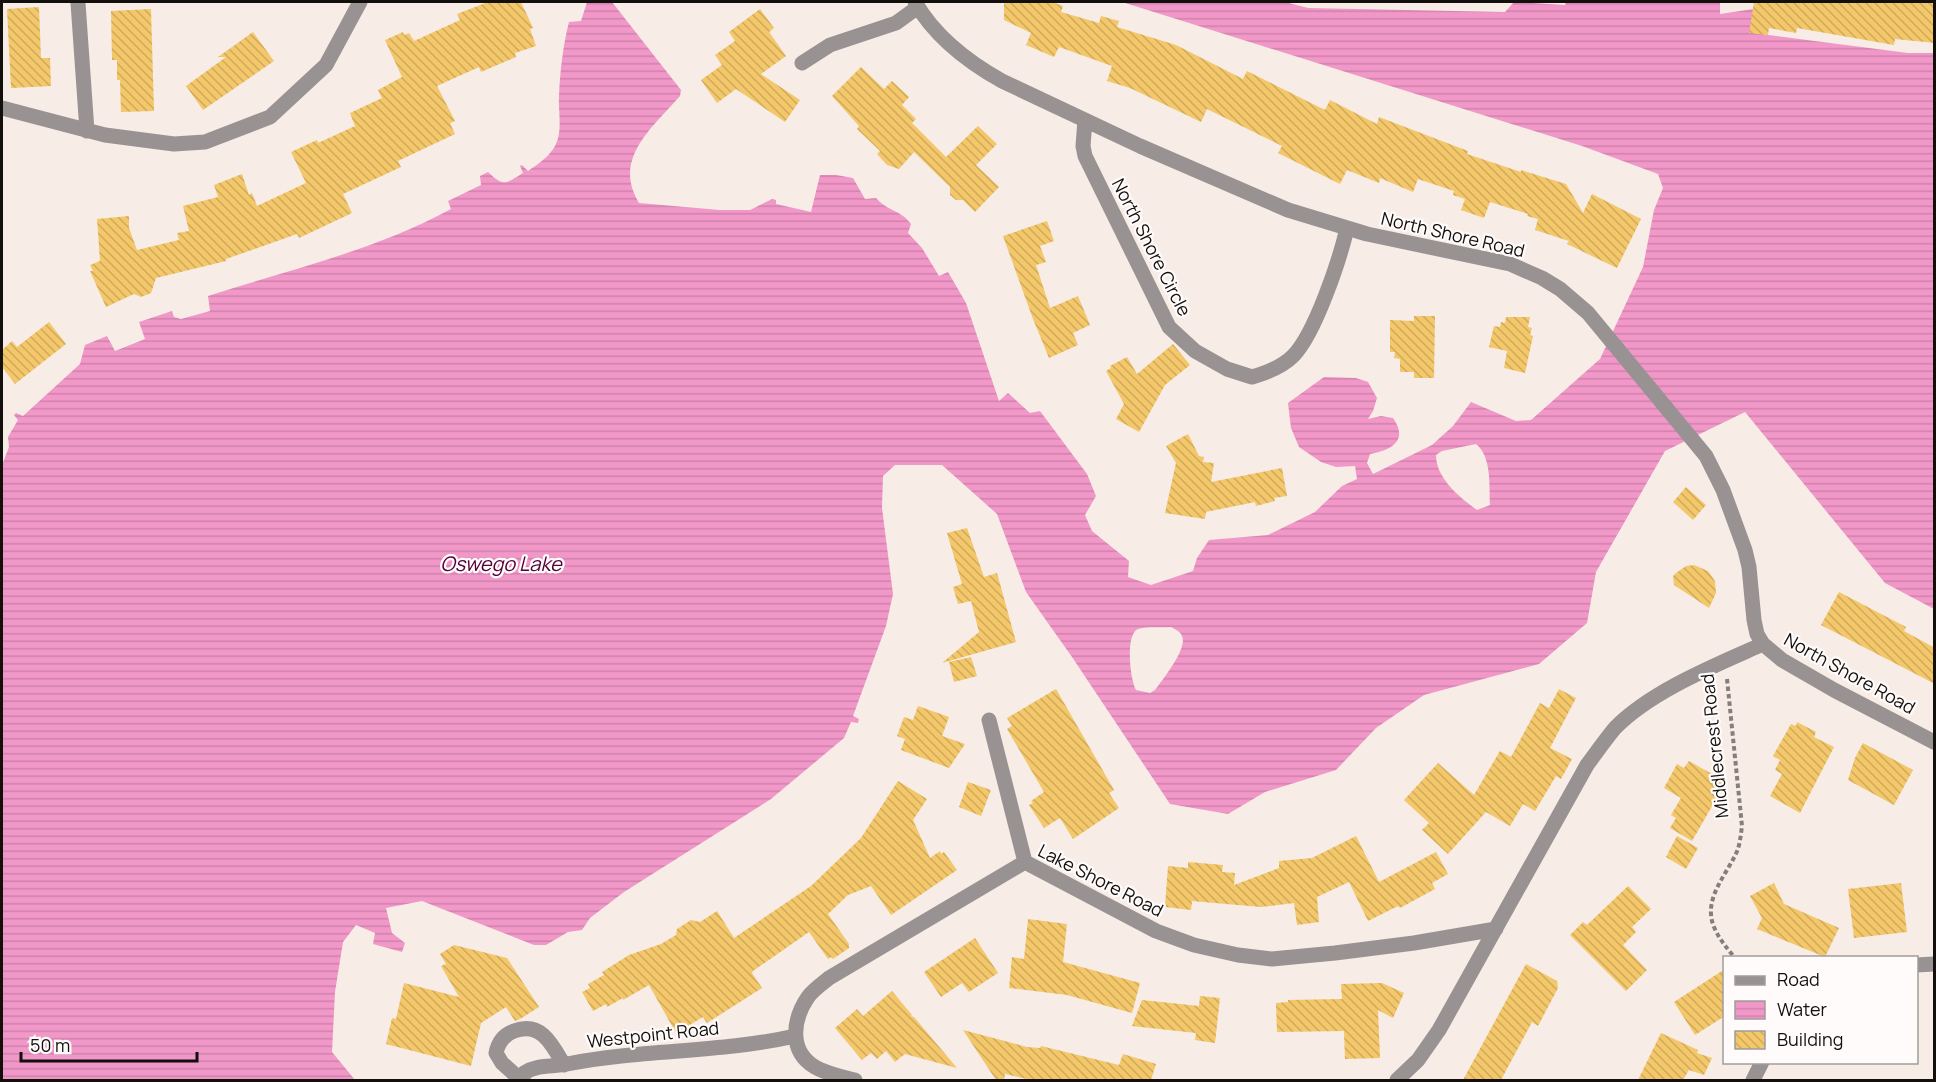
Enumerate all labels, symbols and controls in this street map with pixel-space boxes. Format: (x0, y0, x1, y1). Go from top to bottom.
street label: North Shore Circle (1107, 174, 1197, 320)
street label: North Shore Road (1379, 206, 1527, 262)
water label: Oswego Lake (440, 550, 563, 577)
street label: North Shore Road (1780, 627, 1920, 719)
street label: Middlecrest Road (1694, 673, 1734, 819)
street label: Lake Shore Road (1034, 838, 1168, 922)
legend (1723, 956, 1918, 1064)
text: Road (1777, 967, 1820, 991)
text: Water (1777, 997, 1827, 1021)
street label: Westpoint Road (586, 1015, 720, 1053)
scale bar (21, 1025, 196, 1063)
text: Building (1777, 1027, 1843, 1051)
text: 50 m (30, 1033, 70, 1057)

